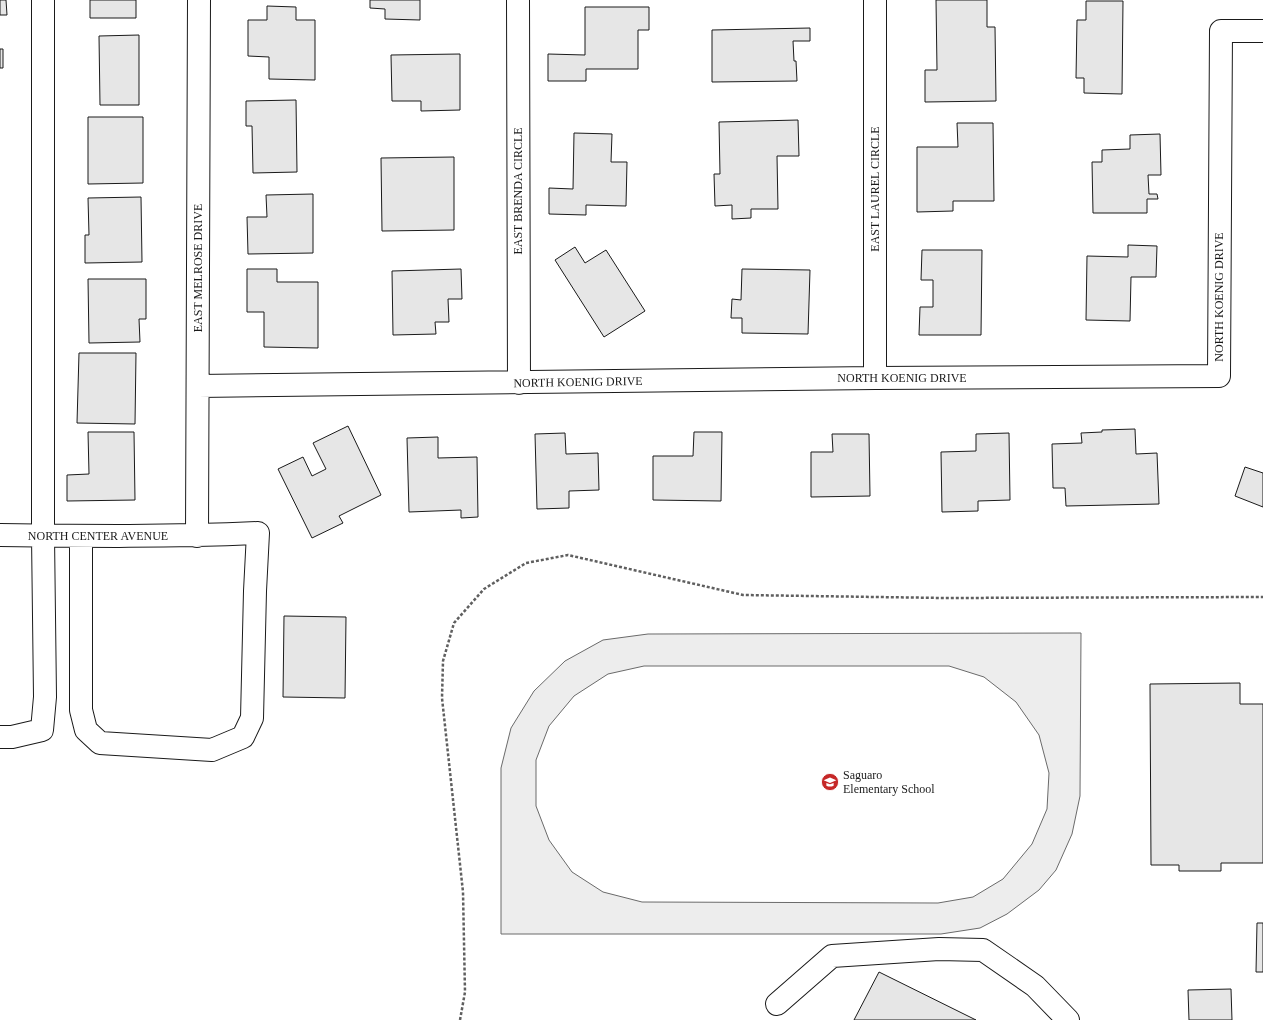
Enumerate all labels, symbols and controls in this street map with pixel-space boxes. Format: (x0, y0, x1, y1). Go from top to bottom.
street label: EAST LAUREL CIRCLE (868, 126, 882, 252)
street label: EAST BRENDA CIRCLE (511, 127, 525, 255)
street label: EAST MELROSE DRIVE (191, 204, 205, 332)
street label: NORTH KOENIG DRIVE (1212, 232, 1226, 362)
street label: NORTH KOENIG DRIVE (837, 371, 967, 385)
street label: NORTH KOENIG DRIVE (513, 374, 643, 390)
street label: NORTH CENTER AVENUE (28, 529, 168, 543)
place label: Saguaro Elementary School (843, 768, 935, 796)
school or university icon: Saguaro Elementary School (820, 772, 840, 792)

